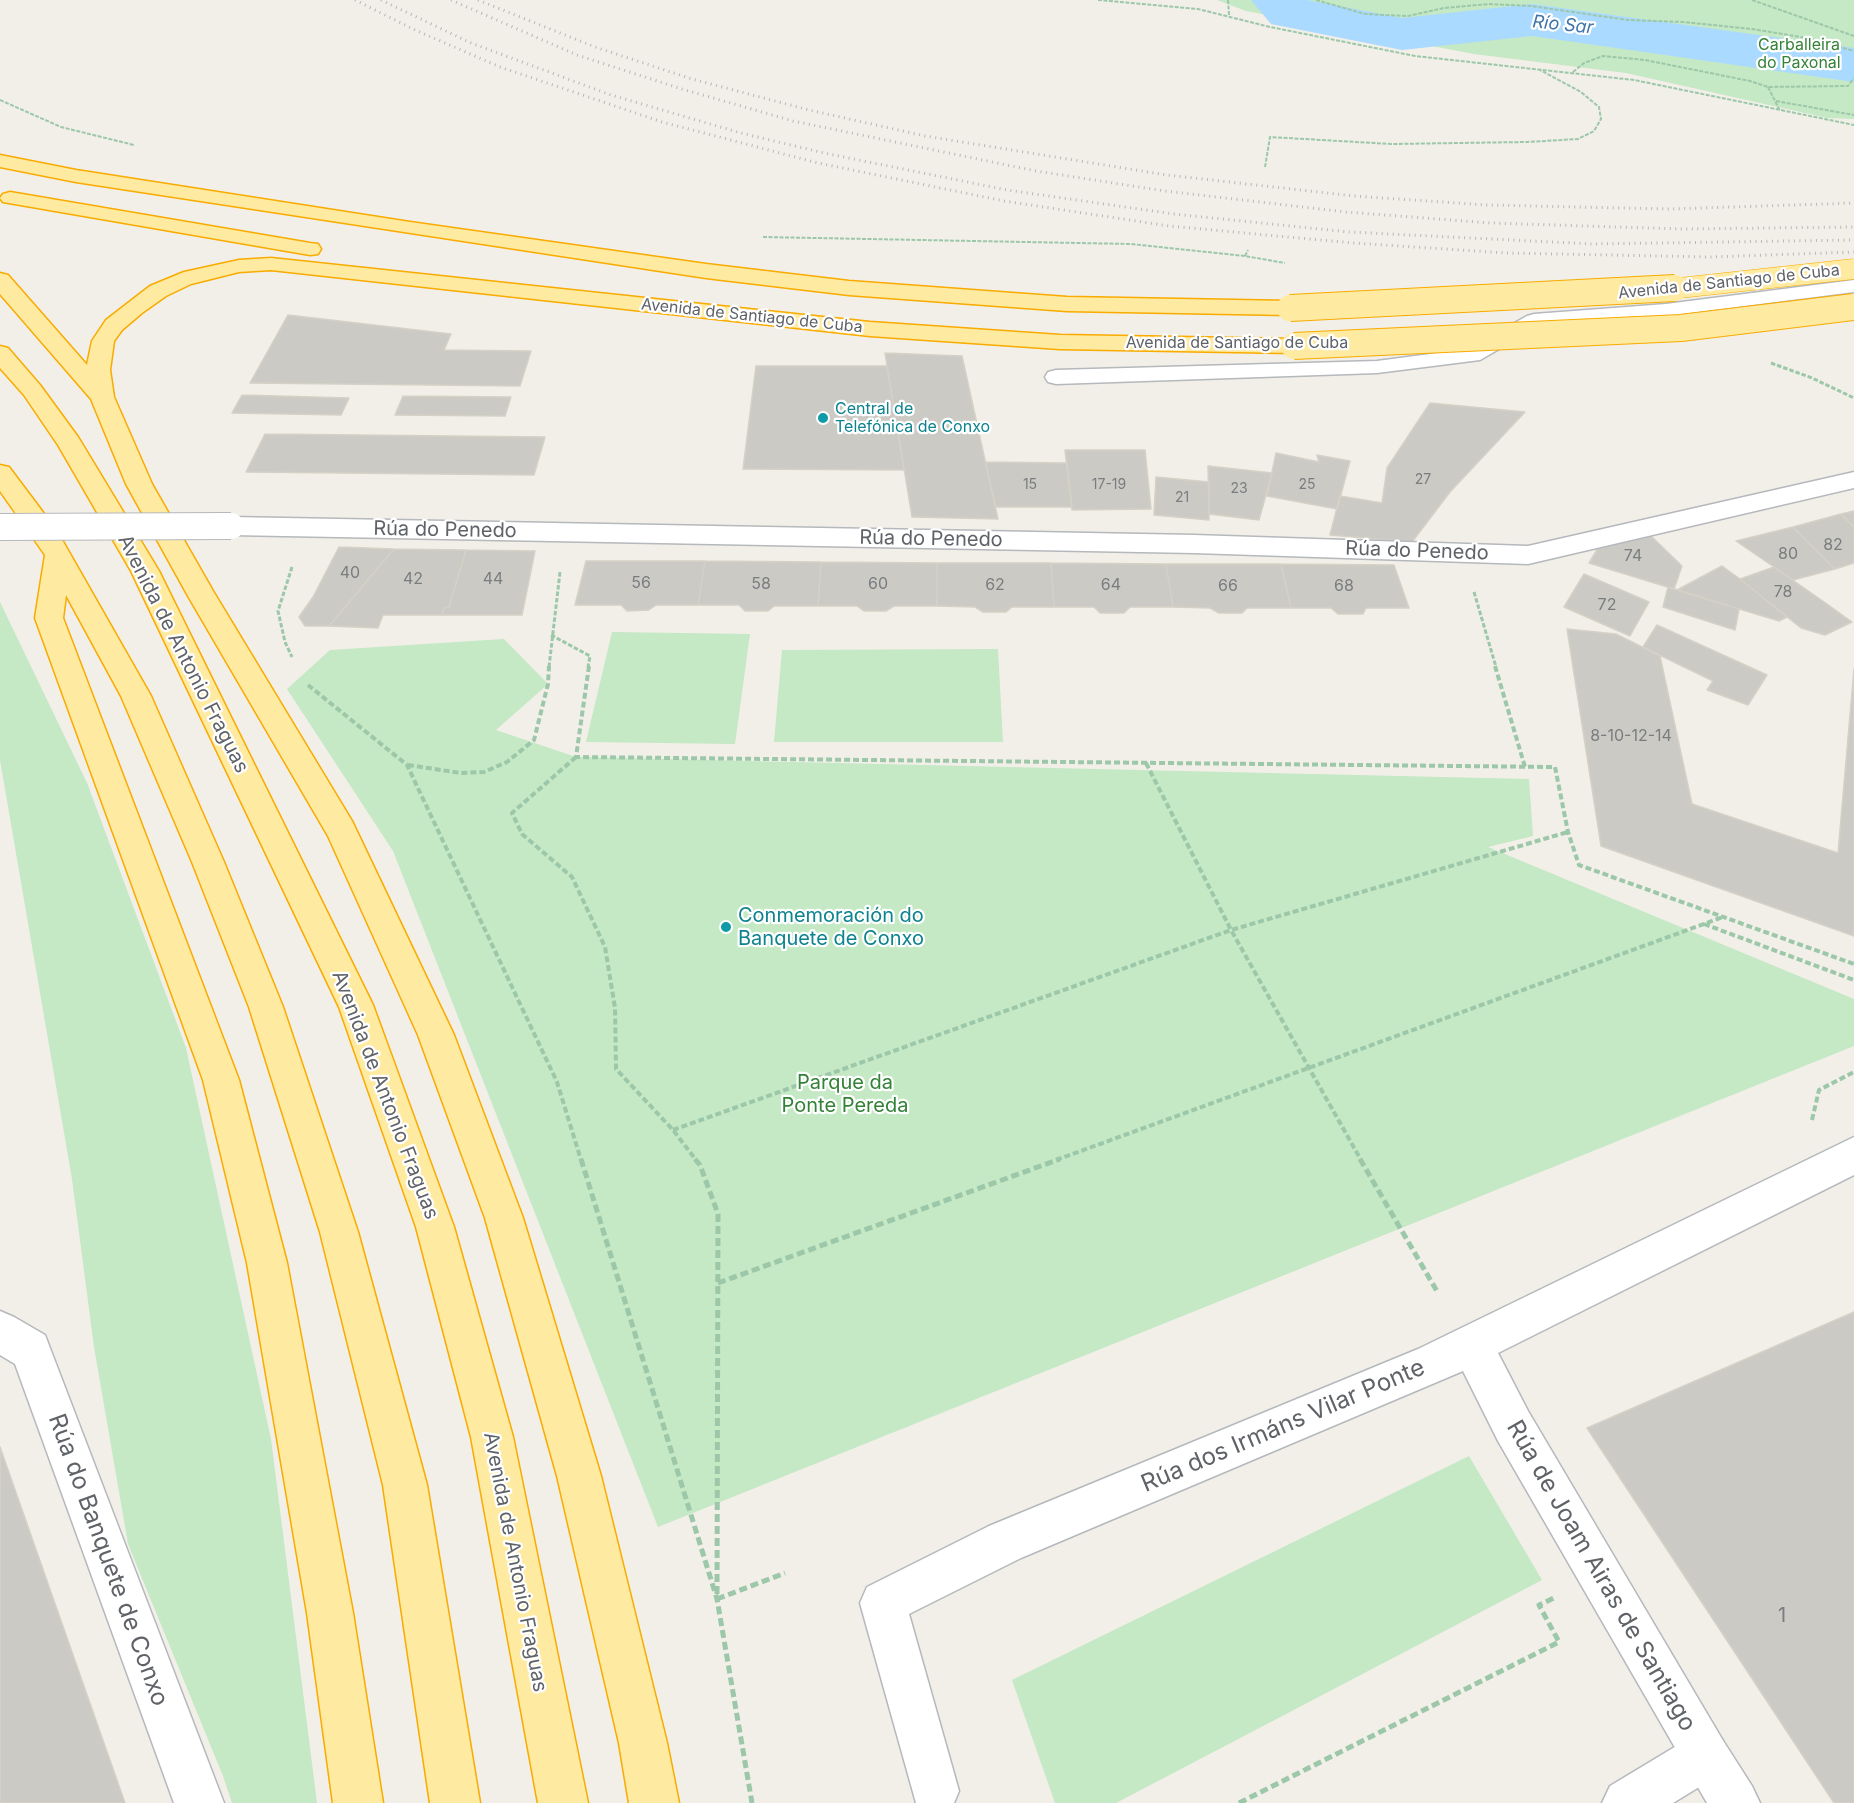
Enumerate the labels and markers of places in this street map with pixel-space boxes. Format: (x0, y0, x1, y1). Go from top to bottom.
place label: Central de Telefónica de Conxo (835, 399, 990, 437)
marker: Central de Telefónica de Conxo (816, 411, 830, 425)
place label: Conmemoración do Banquete de Conxo (738, 904, 924, 951)
marker: Conmemoración do Banquete de Conxo (719, 920, 733, 934)

